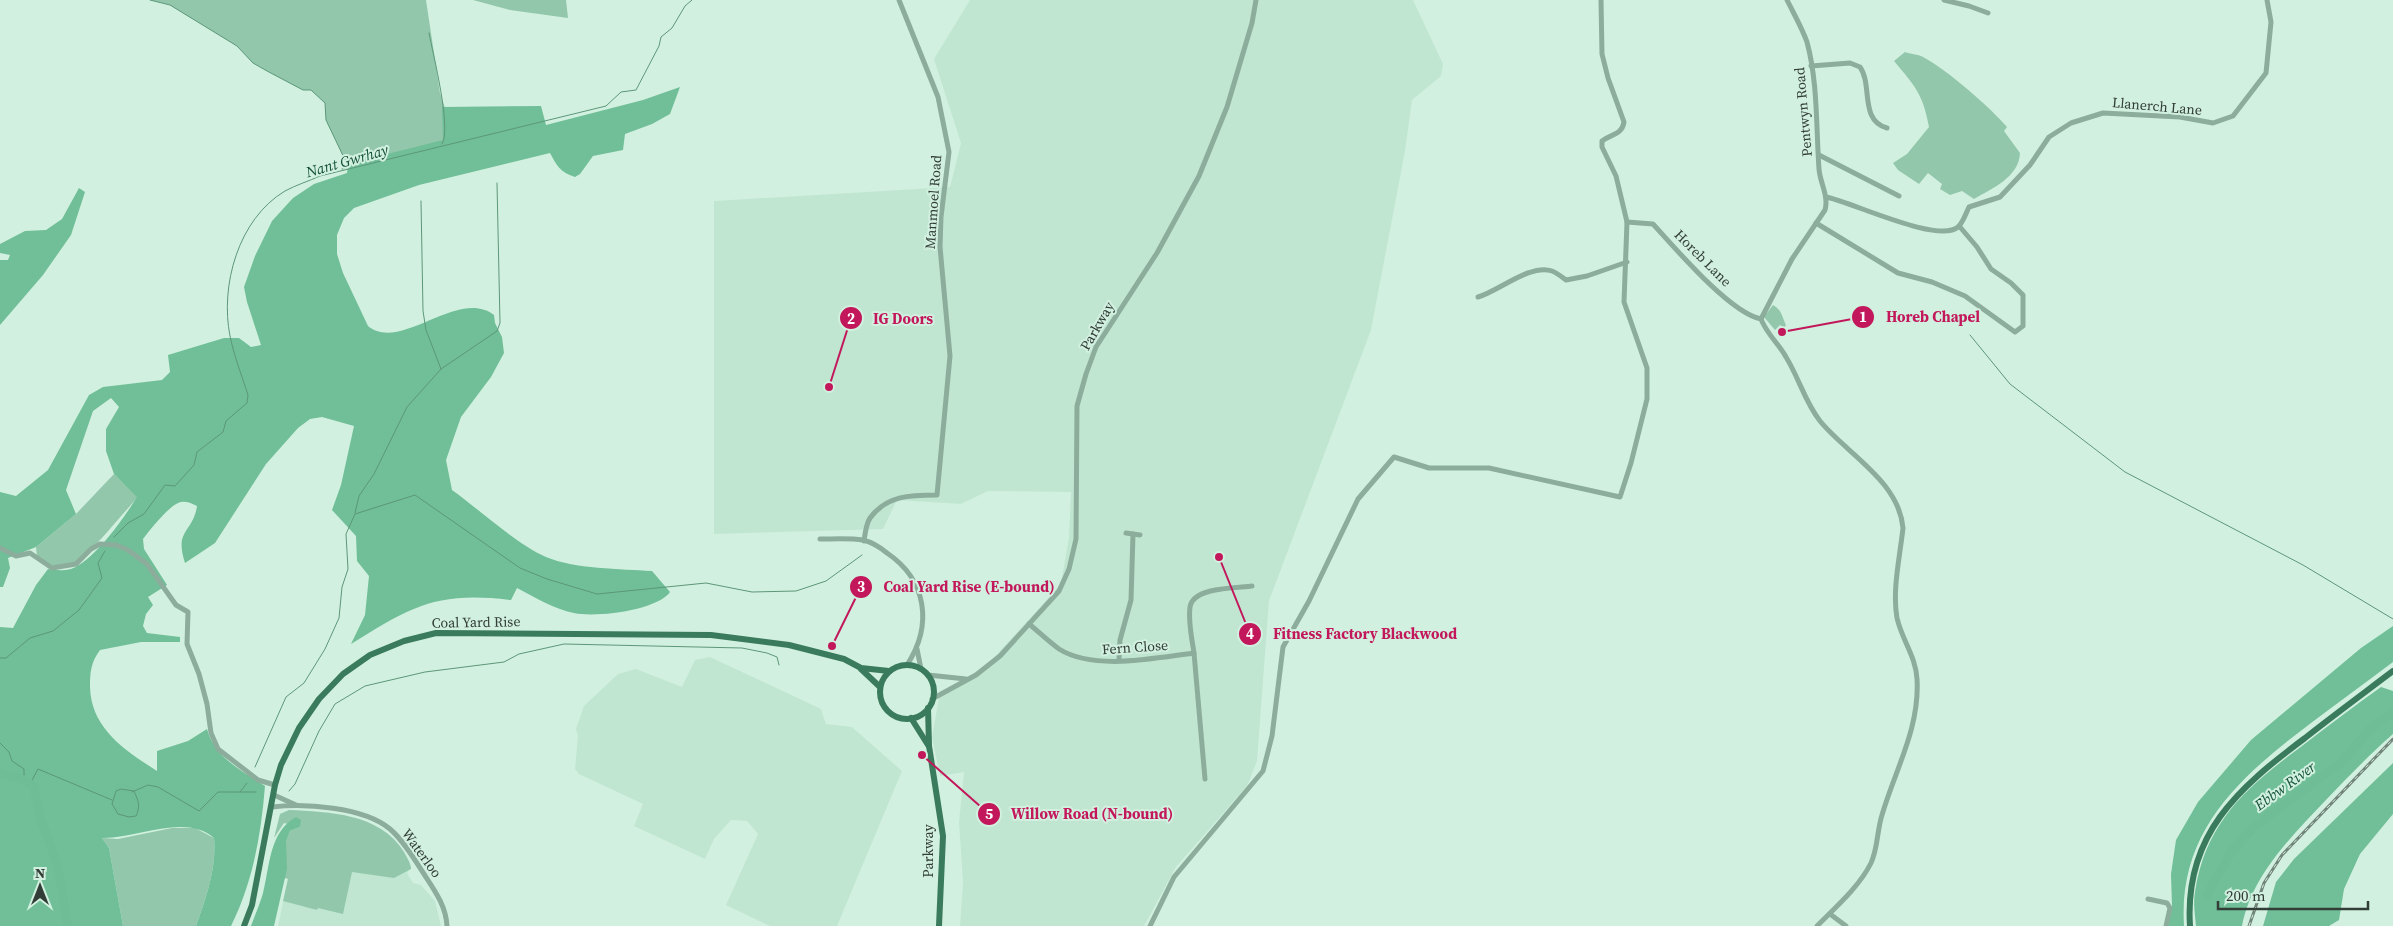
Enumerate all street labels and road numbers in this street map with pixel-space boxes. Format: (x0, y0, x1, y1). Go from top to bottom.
street label: Pentwyn Road (1789, 66, 1817, 158)
street label: Llanerch Lane (2111, 92, 2203, 120)
street label: Manmoel Road (920, 154, 946, 250)
street label: Horeb Lane (1670, 225, 1736, 291)
street label: Parkway (1075, 297, 1119, 354)
street label: Coal Yard Rise (431, 611, 521, 633)
street label: Fern Close (1101, 635, 1169, 659)
street label: Parkway (918, 823, 938, 878)
street label: Waterloo (397, 824, 447, 882)

